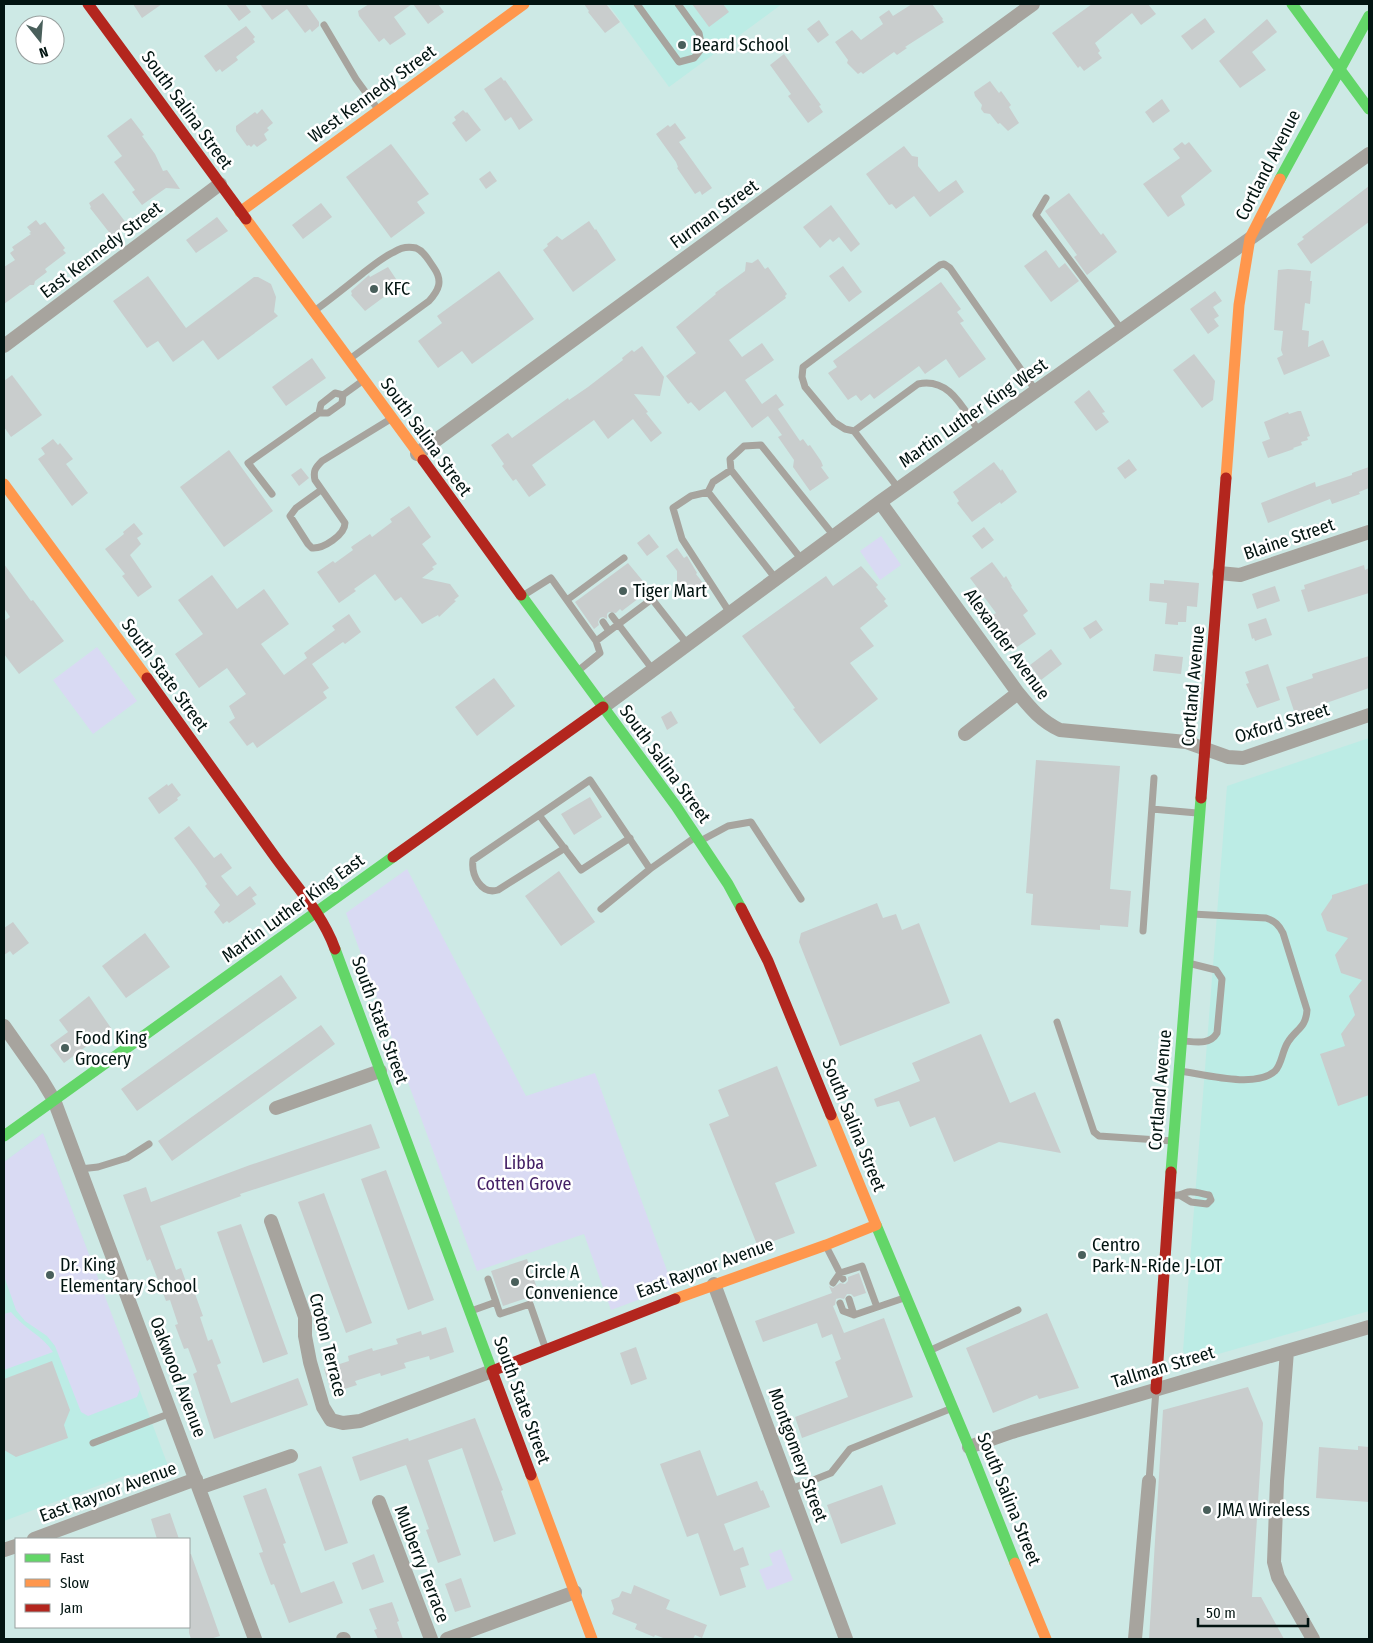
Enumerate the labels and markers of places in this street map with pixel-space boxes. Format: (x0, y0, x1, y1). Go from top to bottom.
place label: Beard School (692, 34, 789, 56)
marker: Beard School (676, 39, 688, 51)
place label: KFC (384, 278, 410, 300)
marker: KFC (368, 283, 380, 295)
place label: Tiger Mart (633, 580, 707, 602)
marker: Tiger Mart (617, 585, 629, 597)
place label: Food King Grocery (75, 1027, 148, 1070)
marker: Food King Grocery (59, 1042, 71, 1054)
place label: Centro Park-N-Ride J-LOT (1092, 1234, 1223, 1277)
marker: Centro Park-N-Ride J-LOT (1076, 1249, 1088, 1261)
place label: Dr. King Elementary School (60, 1254, 197, 1297)
place label: Circle A Convenience (525, 1261, 618, 1304)
marker: Dr. King Elementary School (44, 1269, 56, 1281)
marker: Circle A Convenience (509, 1276, 521, 1288)
place label: JMA Wireless (1217, 1499, 1310, 1521)
marker: JMA Wireless (1201, 1504, 1213, 1516)

